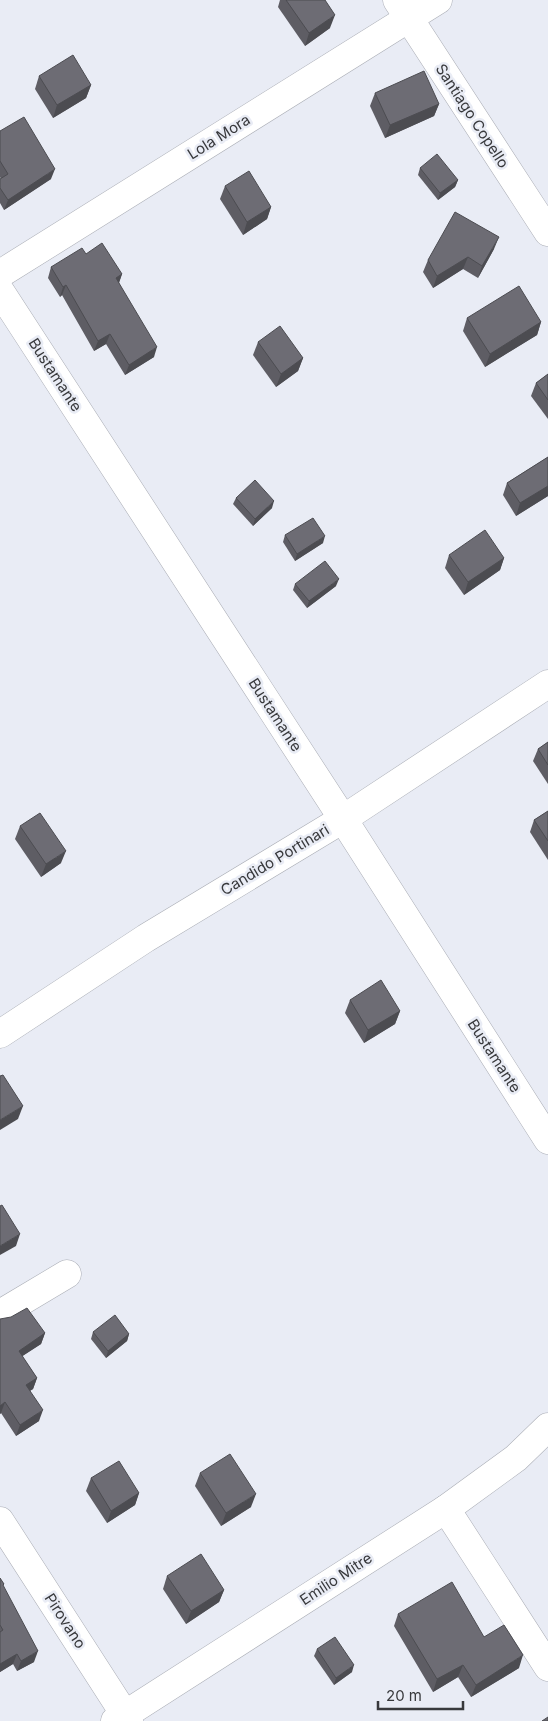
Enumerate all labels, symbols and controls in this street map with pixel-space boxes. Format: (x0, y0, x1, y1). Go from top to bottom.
street label: Santiago Copello (432, 60, 513, 171)
street label: Lola Mora (184, 110, 254, 163)
street label: Bustamante (25, 334, 86, 415)
street label: Bustamante (245, 674, 306, 755)
street label: Candido Portinari (217, 820, 332, 899)
street label: Bustamante (464, 1015, 525, 1096)
street label: Emilio Mitre (296, 1548, 375, 1609)
street label: Pirovano (41, 1590, 90, 1652)
scale bar (378, 1678, 463, 1710)
text: 20 m (386, 1686, 422, 1705)

